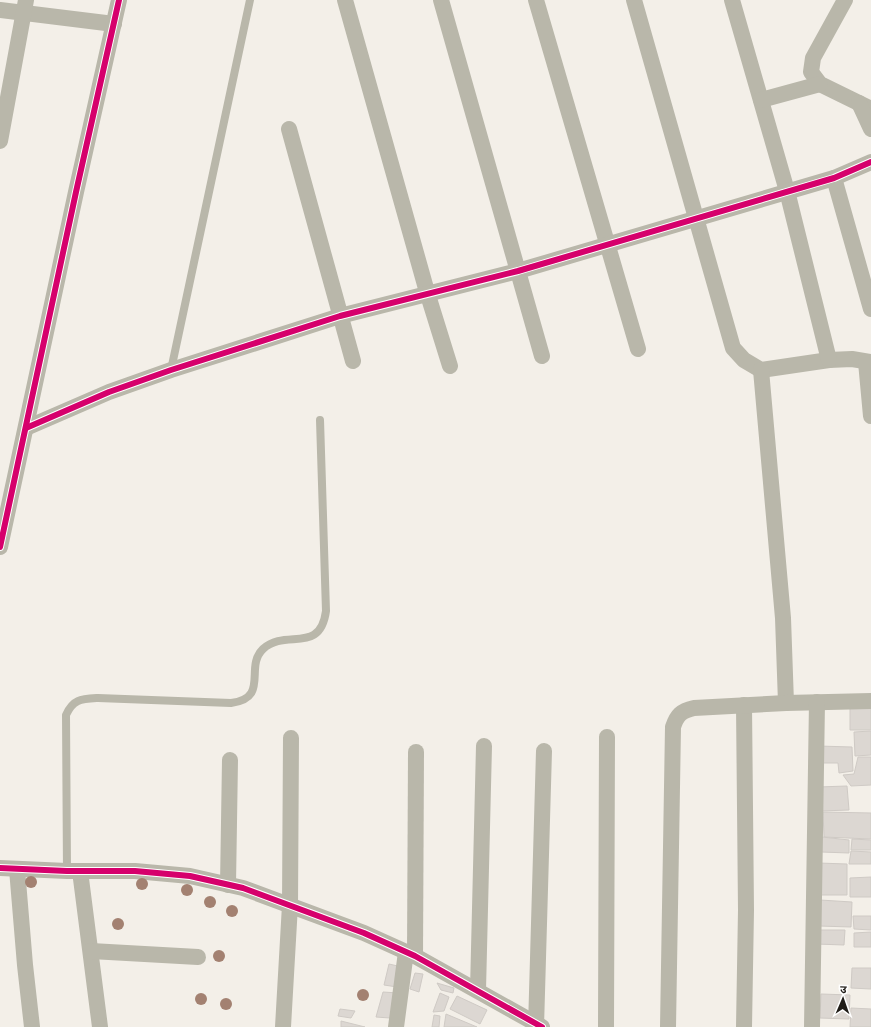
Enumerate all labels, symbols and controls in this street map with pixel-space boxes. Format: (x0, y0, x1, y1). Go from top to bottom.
north arrow (823, 979, 863, 1019)
text: उ (840, 983, 847, 996)

